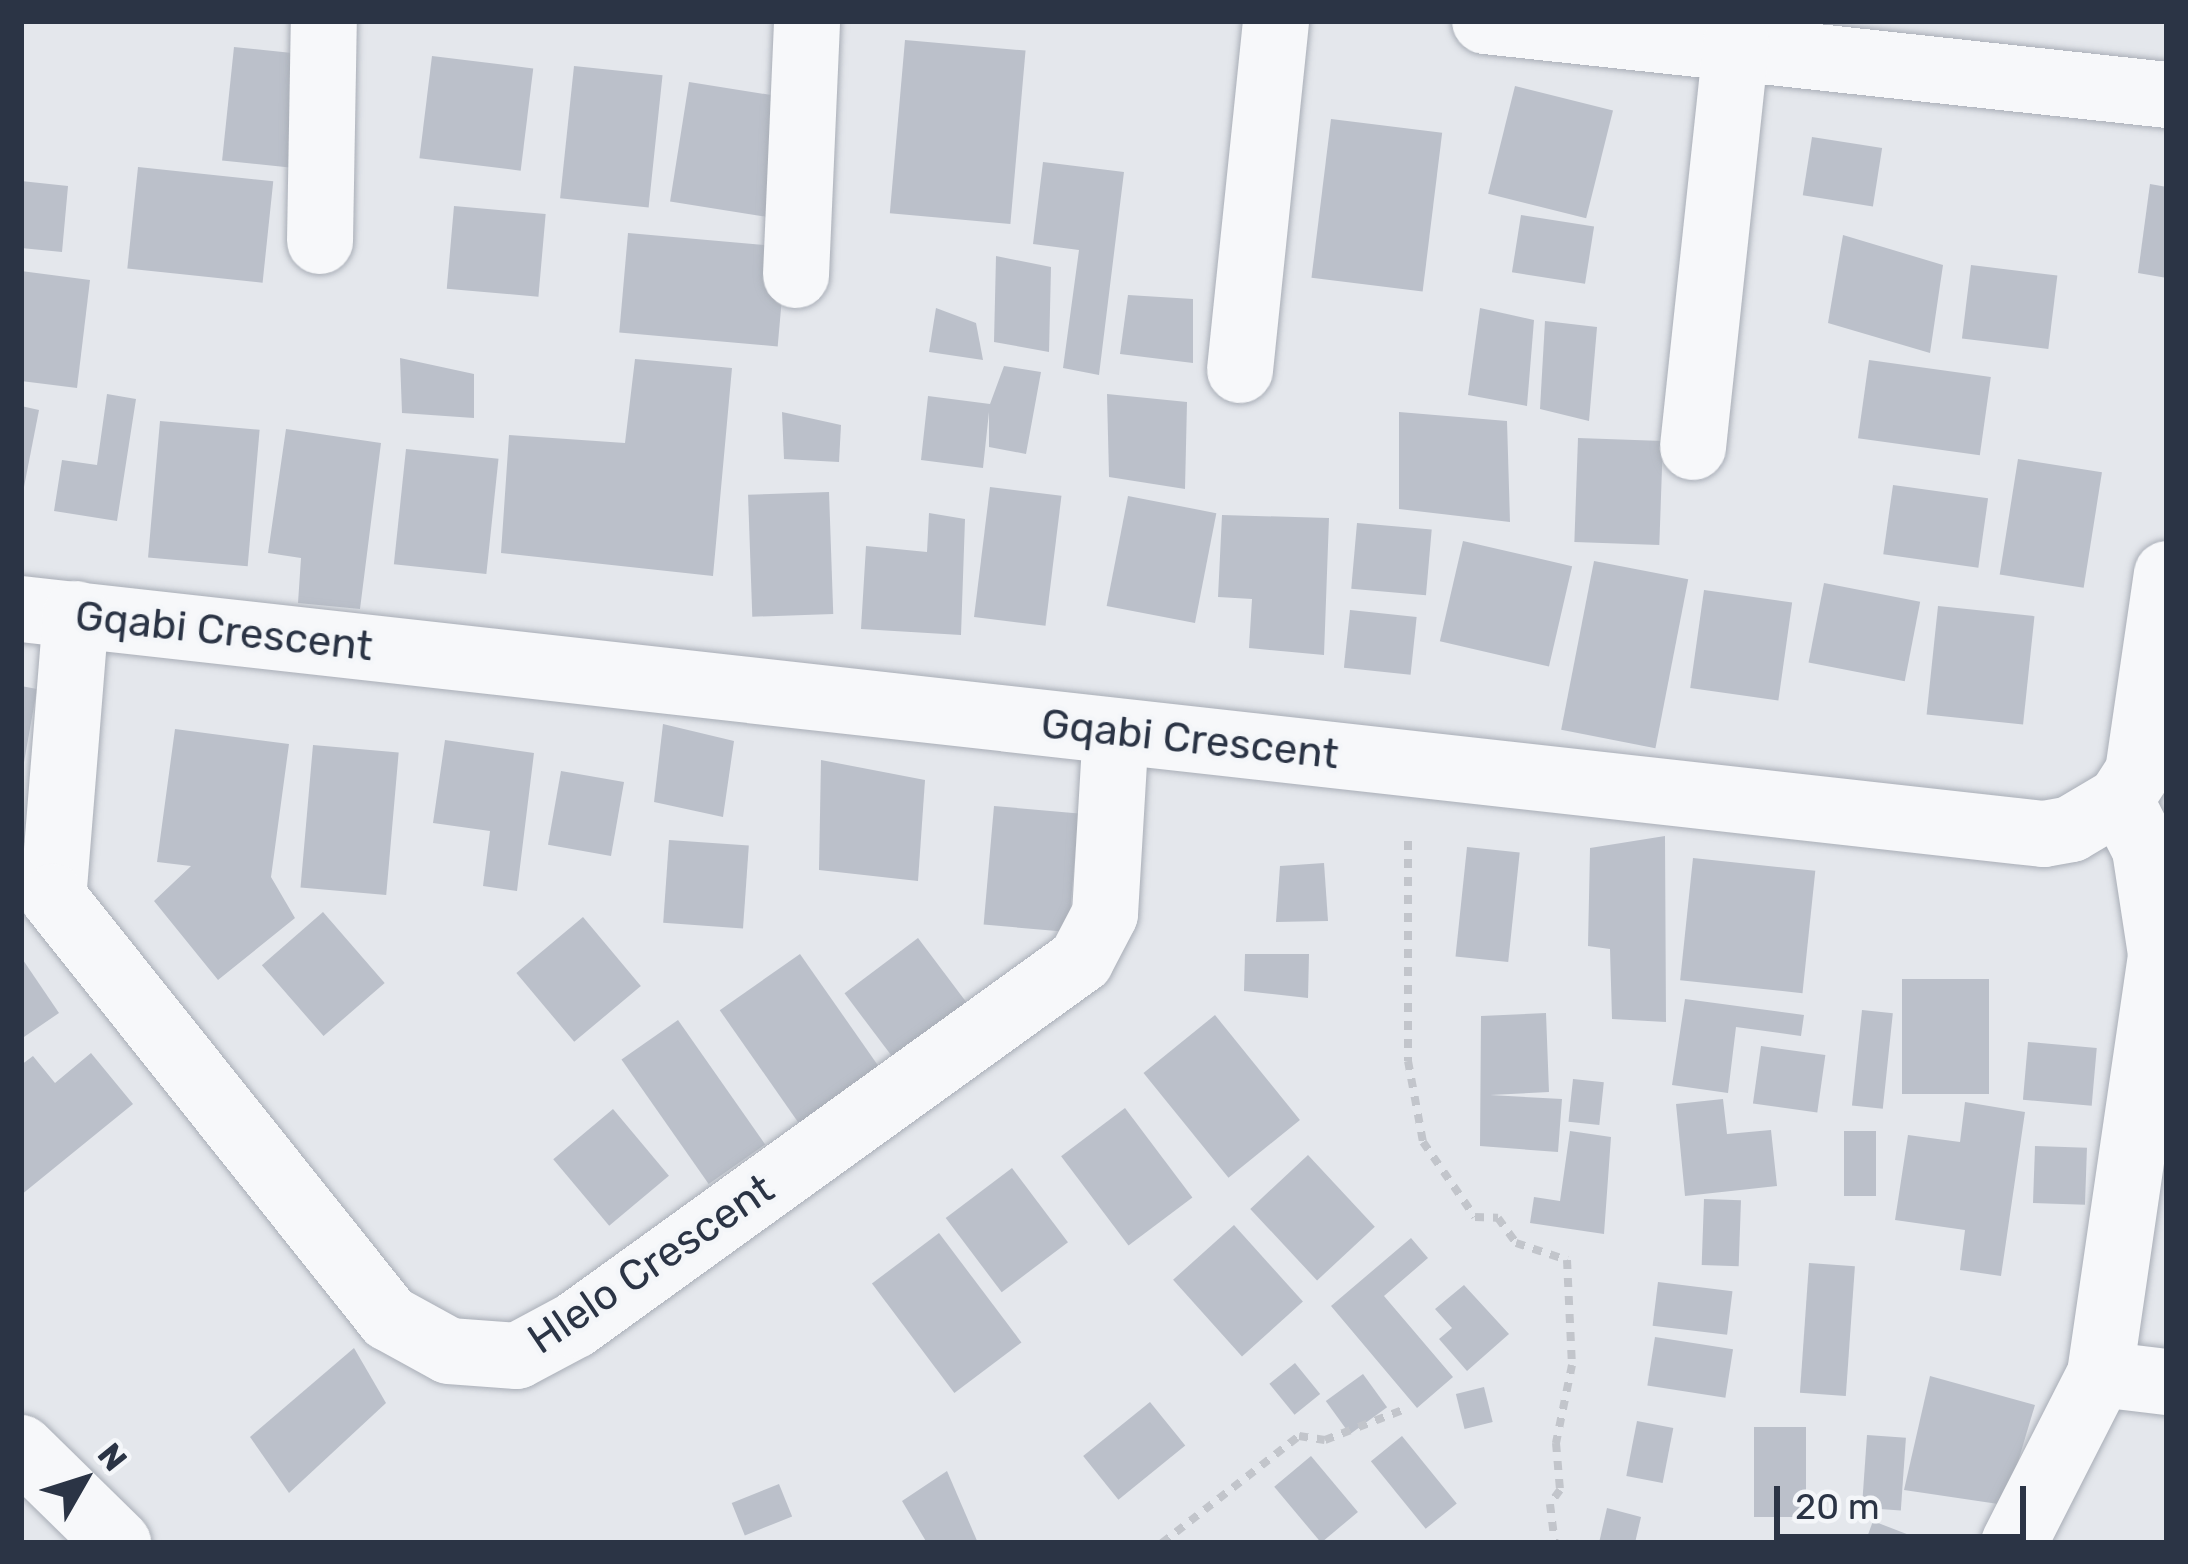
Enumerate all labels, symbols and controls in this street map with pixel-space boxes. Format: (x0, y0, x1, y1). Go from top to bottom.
street label: Gqabi Crescent (73, 590, 375, 672)
street label: Gqabi Crescent (1039, 698, 1341, 780)
street label: Hlelo Crescent (519, 1163, 783, 1365)
north arrow (24, 1420, 144, 1540)
text: N (90, 1436, 135, 1479)
scale bar (1780, 1462, 2032, 1536)
text: 20 m (1795, 1485, 1880, 1528)

